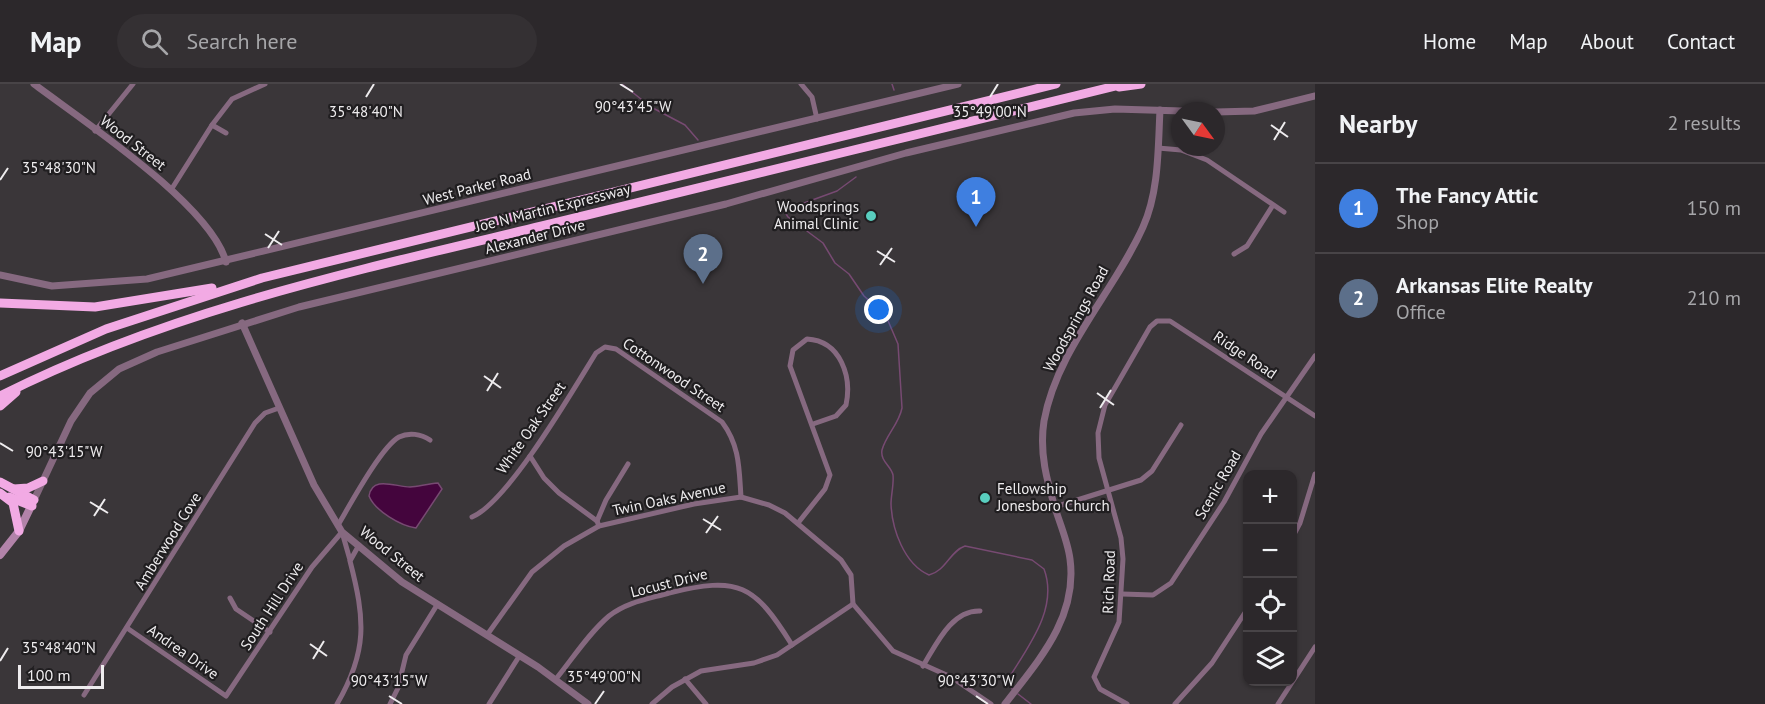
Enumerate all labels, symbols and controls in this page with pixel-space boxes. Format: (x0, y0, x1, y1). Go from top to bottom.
search box (117, 14, 537, 68)
text: Map (30, 23, 81, 60)
icon: search (138, 25, 171, 58)
text: Search here (186, 27, 297, 55)
text: Home (1423, 28, 1476, 55)
text: Map (1509, 28, 1548, 55)
text: About (1581, 28, 1634, 55)
text: Contact (1667, 28, 1735, 55)
text: 90°43'45"W (595, 97, 672, 116)
text: 35°48'40"N (329, 102, 403, 121)
text: 35°49'00"N (953, 102, 1027, 121)
north arrow (1171, 102, 1225, 156)
text: Nearby (1339, 107, 1417, 140)
text: 2 results (1668, 110, 1741, 136)
street label: Wood Street (97, 111, 170, 174)
text: 35°48'30"N (22, 158, 96, 177)
street label: West Parker Road (421, 164, 533, 209)
pin: 1 (956, 178, 996, 227)
street label: Joe N Martin Expressway (472, 179, 632, 236)
text: The Fancy Attic (1396, 181, 1538, 209)
text: 1 (1353, 195, 1364, 221)
text: 150 m (1687, 195, 1741, 221)
place label: Woodsprings Animal Clinic (774, 197, 859, 233)
marker: Woodsprings Animal Clinic (864, 209, 878, 223)
text: Shop (1396, 209, 1439, 235)
street label: Alexander Drive (483, 215, 587, 258)
pin: 2 (684, 234, 722, 284)
street label: Woodsprings Road (1039, 263, 1112, 375)
text: Arkansas Elite Realty (1396, 271, 1592, 299)
text: 2 (1353, 285, 1364, 311)
text: 210 m (1687, 285, 1741, 311)
your location (864, 295, 893, 324)
text: Office (1396, 299, 1446, 325)
street label: Ridge Road (1210, 326, 1281, 383)
street label: Cottonwood Street (619, 333, 729, 416)
street label: White Oak Street (492, 378, 569, 477)
text: 90°43'15"W (26, 442, 103, 461)
street label: Scenic Road (1190, 447, 1245, 523)
map controls (1243, 470, 1297, 686)
button: + (1243, 470, 1297, 524)
street label: Twin Oaks Avenue (611, 477, 727, 520)
place label: Fellowship Jonesboro Church (996, 479, 1110, 515)
street label: Amberwood Cove (130, 488, 205, 593)
marker: Fellowship Jonesboro Church (978, 491, 992, 505)
street label: Wood Street (356, 522, 429, 586)
button: − (1243, 524, 1297, 578)
street label: Rich Road (1098, 550, 1119, 614)
street label: South Hill Drive (236, 558, 307, 654)
street label: Locust Drive (628, 564, 709, 601)
button: locate (1243, 578, 1297, 632)
street label: Andrea Drive (144, 620, 223, 683)
button: layers (1243, 632, 1297, 686)
text: 35°48'40"N (22, 638, 96, 657)
scale bar (18, 662, 104, 690)
text: 100 m (27, 665, 70, 685)
text: 35°49'00"N (567, 667, 641, 686)
text: 90°43'15"W (351, 671, 428, 690)
text: 90°43'30"W (938, 671, 1015, 690)

